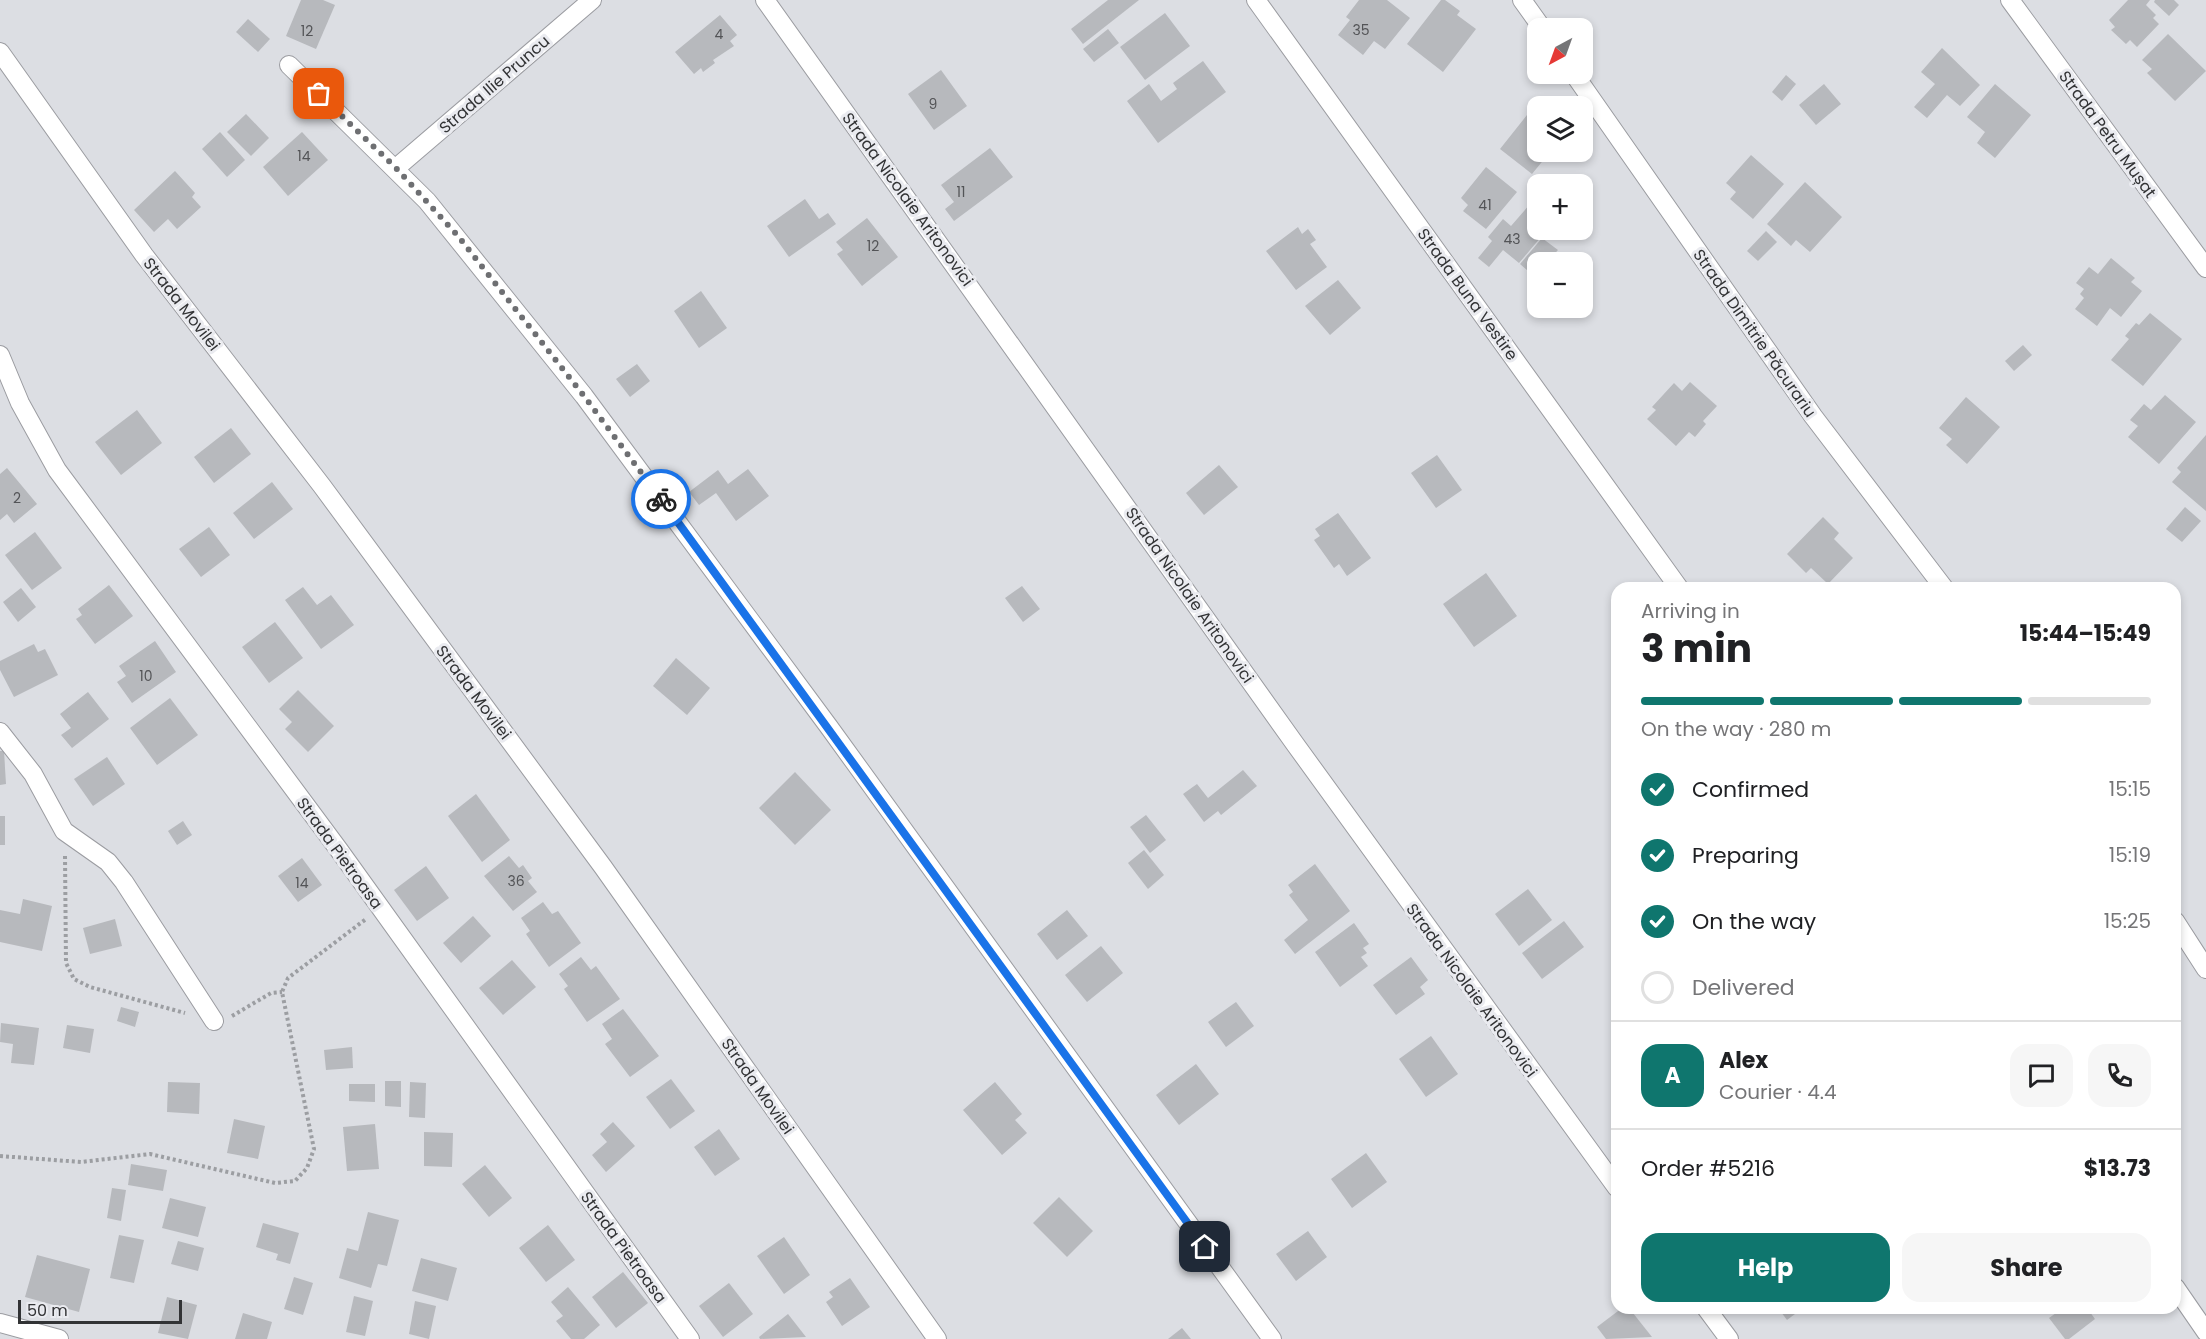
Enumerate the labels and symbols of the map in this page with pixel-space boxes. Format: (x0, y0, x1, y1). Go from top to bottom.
north arrow (1527, 18, 1593, 84)
house number: 35 (1352, 20, 1370, 40)
house number: 12 (301, 21, 313, 41)
house number: 4 (715, 24, 724, 44)
street label: Strada Ilie Pruncu (434, 30, 555, 139)
street label: Strada Petru Mușat (2054, 66, 2162, 203)
pin (293, 68, 344, 119)
house number: 9 (929, 94, 937, 114)
street label: Strada Nicolaie Aritonovici (837, 108, 979, 291)
house number: 14 (297, 146, 311, 166)
house number: 11 (957, 182, 965, 202)
house number: 41 (1478, 195, 1492, 215)
street label: Strada Buna Vestire (1412, 224, 1523, 365)
house number: 43 (1503, 229, 1521, 249)
house number: 12 (867, 236, 879, 256)
street label: Strada Dimitrie Păcurariu (1688, 245, 1821, 422)
street label: Strada Movilei (138, 253, 225, 356)
courier (631, 469, 691, 529)
house number: 2 (13, 488, 21, 508)
street label: Strada Nicolaie Aritonovici (1120, 503, 1259, 688)
street label: Strada Movilei (431, 640, 517, 744)
house number: 10 (139, 666, 153, 686)
street label: Strada Pietroasa (291, 793, 388, 914)
house number: 36 (507, 871, 525, 891)
house number: 14 (295, 873, 309, 893)
street label: Strada Nicolaie Aritonovici (1401, 899, 1543, 1082)
street label: Strada Movilei (716, 1034, 799, 1139)
street label: Strada Pietroasa (575, 1187, 672, 1308)
pin (1179, 1221, 1230, 1272)
scale bar (18, 1297, 182, 1324)

